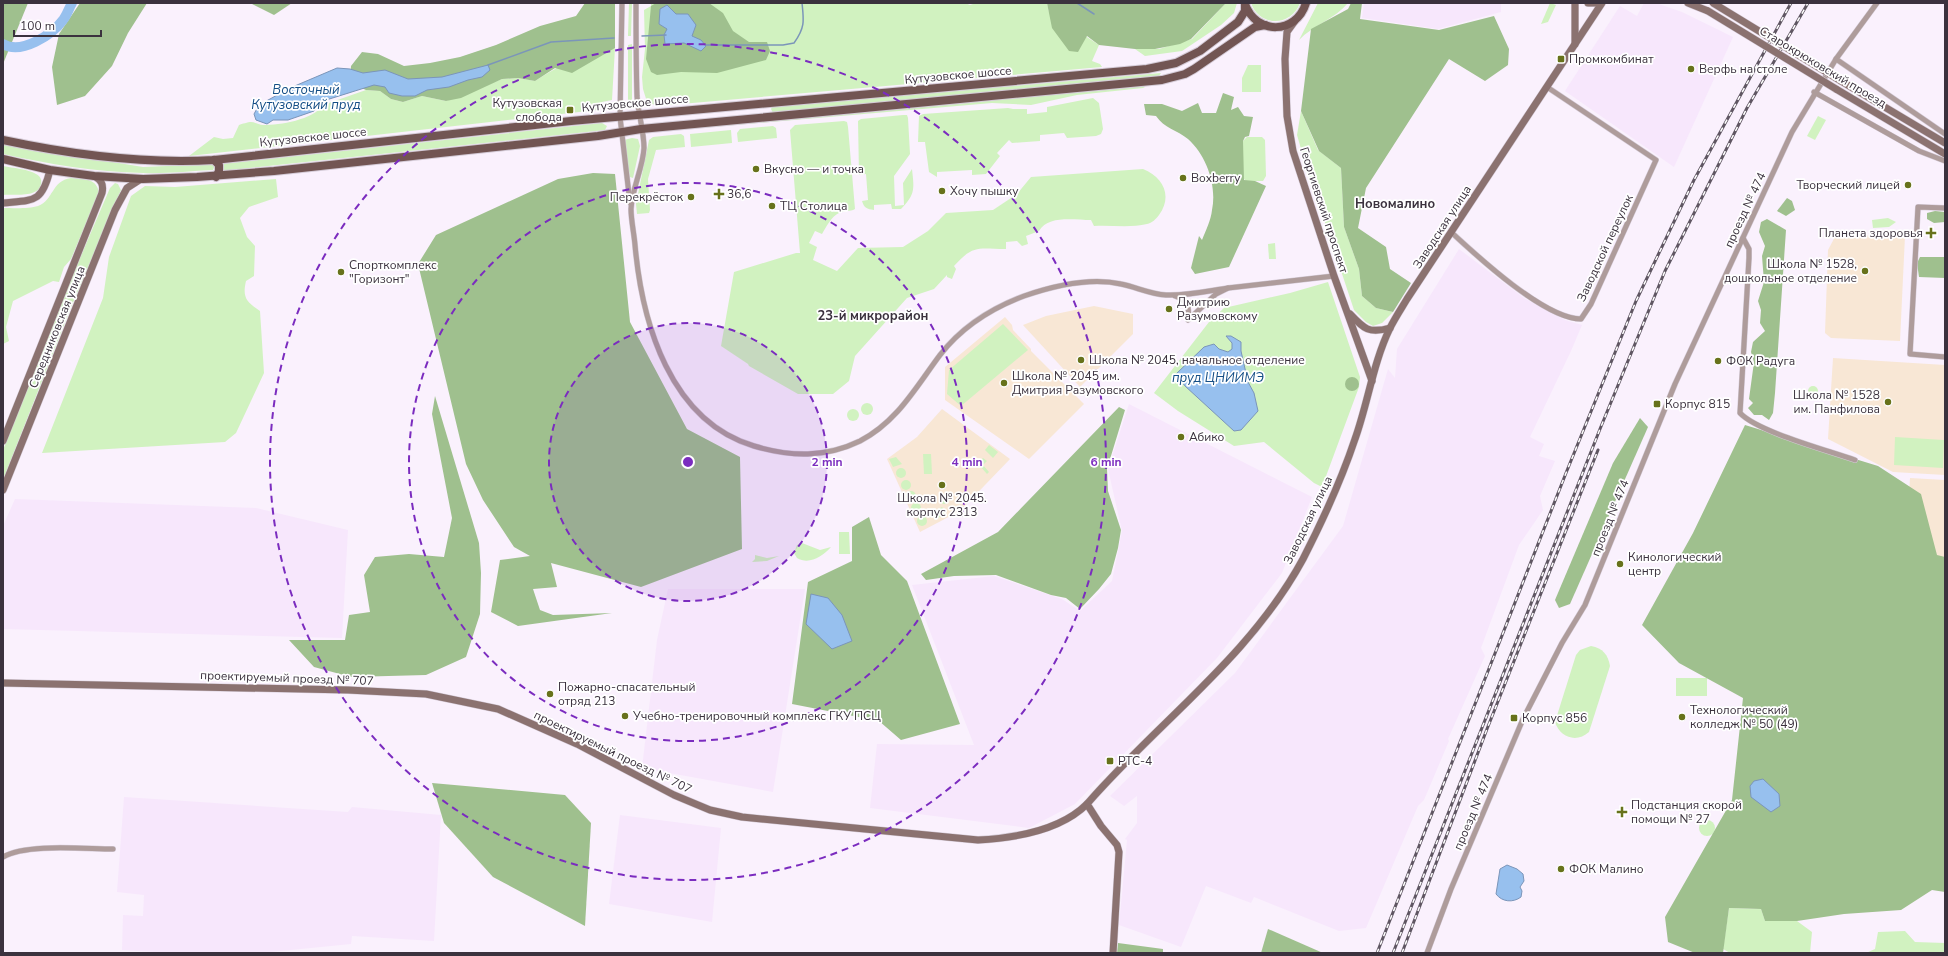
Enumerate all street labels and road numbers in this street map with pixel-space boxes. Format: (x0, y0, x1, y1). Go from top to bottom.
street label: Старокрюковский проезд (1756, 23, 1890, 111)
street label: Кутузовское шоссе (904, 62, 1012, 88)
street label: Кутузовское шоссе (581, 90, 689, 116)
street label: Кутузовское шоссе (259, 123, 367, 151)
street label: Георгиевский проспект (1296, 145, 1352, 276)
street label: проезд № 474 (1721, 170, 1769, 250)
street label: Заводская улица (1409, 182, 1475, 272)
street label: Заводской переулок (1573, 191, 1637, 304)
street label: Середниковская улица (25, 264, 89, 390)
street label: Заводская улица (1280, 473, 1336, 567)
street label: проезд № 474 (1587, 477, 1633, 559)
street label: проектируемый проезд № 707 (200, 667, 374, 689)
street label: проектируемый проезд № 707 (531, 707, 695, 797)
street label: проезд № 474 (1450, 771, 1496, 853)

